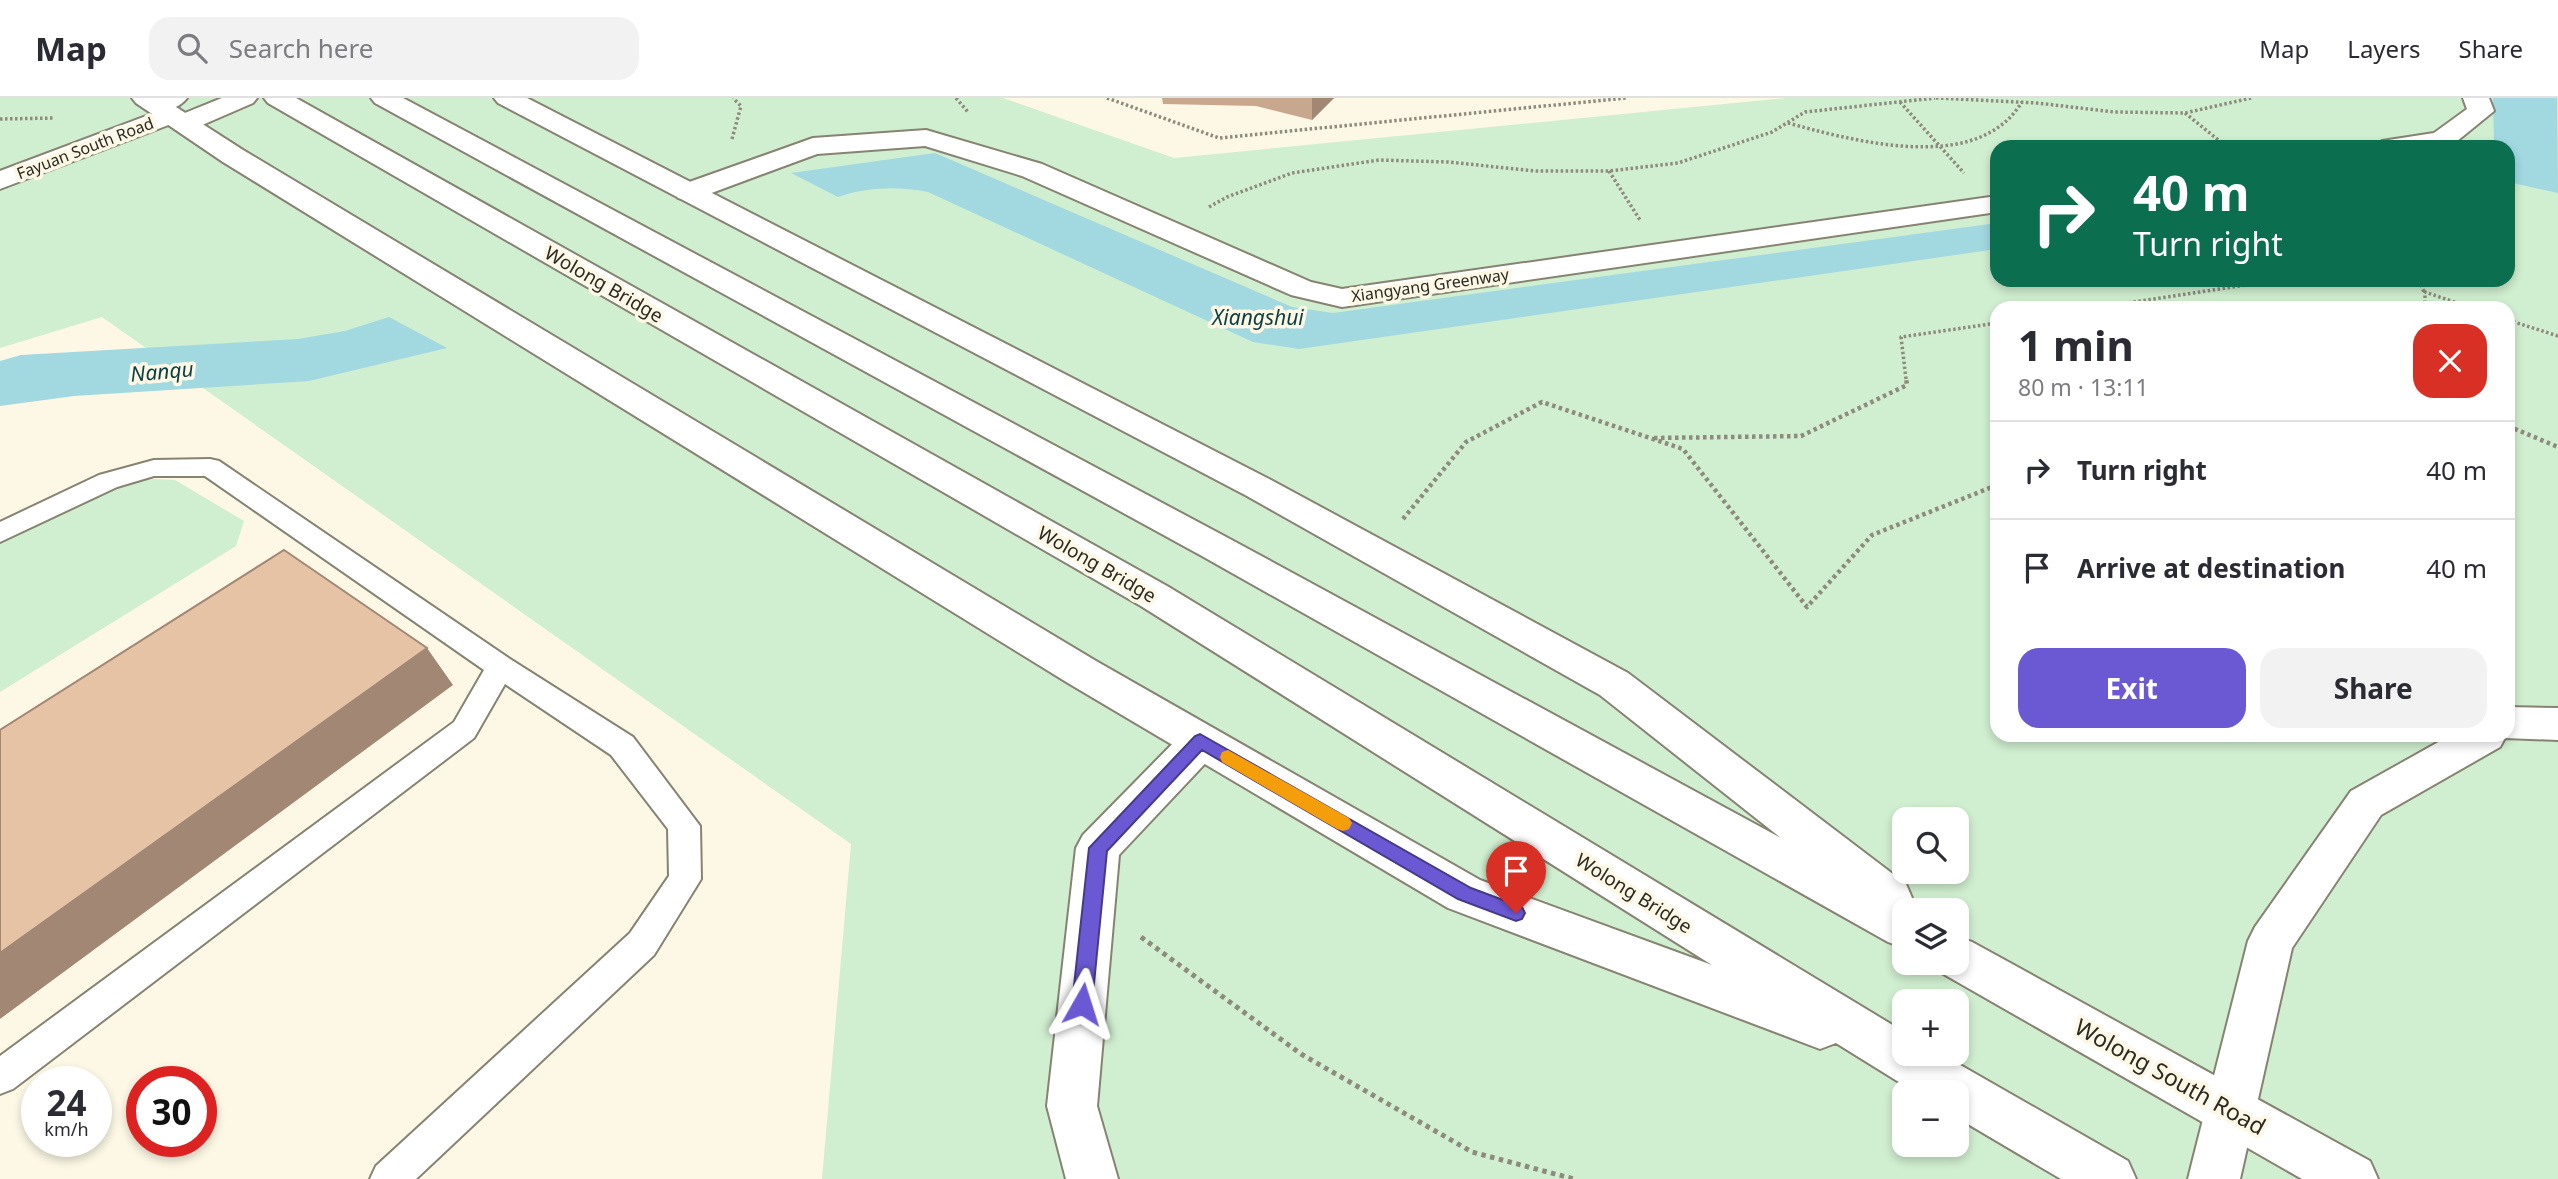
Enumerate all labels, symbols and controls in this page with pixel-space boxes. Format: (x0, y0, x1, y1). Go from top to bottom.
search box (149, 17, 639, 80)
text: Map (35, 26, 107, 71)
icon: search (173, 29, 211, 67)
text: Search here (229, 30, 373, 66)
text: Map (2259, 32, 2309, 65)
text: Layers (2347, 32, 2421, 65)
text: Share (2459, 32, 2523, 65)
street label: Fayuan South Road (13, 112, 157, 184)
text: 40 m (2133, 159, 2250, 225)
icon: right (2018, 168, 2109, 259)
text: Turn right (2133, 222, 2283, 265)
street label: Wolong Bridge (540, 240, 668, 328)
street label: Xiangyang Greenway (1350, 263, 1511, 307)
water label: Xiangshui (1210, 303, 1304, 331)
text: 1 min (2018, 316, 2134, 373)
button: close (2413, 324, 2487, 398)
water label: Nanqu (129, 354, 195, 388)
text: 80 m · 13:11 (2018, 371, 2149, 403)
icon: right (2018, 451, 2056, 489)
text: Turn right (2077, 452, 2207, 488)
text: 40 m (2426, 452, 2487, 488)
street label: Wolong Bridge (1033, 520, 1161, 608)
icon: arrive (2018, 549, 2056, 587)
text: Arrive at destination (2077, 550, 2346, 586)
text: 40 m (2426, 550, 2487, 586)
button: Exit (2018, 648, 2246, 728)
button: Share (2260, 648, 2487, 728)
map controls (1892, 807, 1969, 1157)
button: search (1892, 807, 1969, 884)
pin (1486, 841, 1546, 913)
street label: Wolong Bridge (1571, 847, 1697, 939)
icon: arrive (1497, 852, 1535, 890)
button: layers (1892, 898, 1969, 975)
position arrow (1045, 967, 1119, 1041)
button: + (1892, 989, 1969, 1066)
street label: Wolong South Road (2069, 1010, 2272, 1142)
speed limit sign: 30 (126, 1066, 217, 1157)
text: 24 (46, 1079, 87, 1126)
button: − (1892, 1080, 1969, 1157)
text: km/h (44, 1117, 89, 1141)

